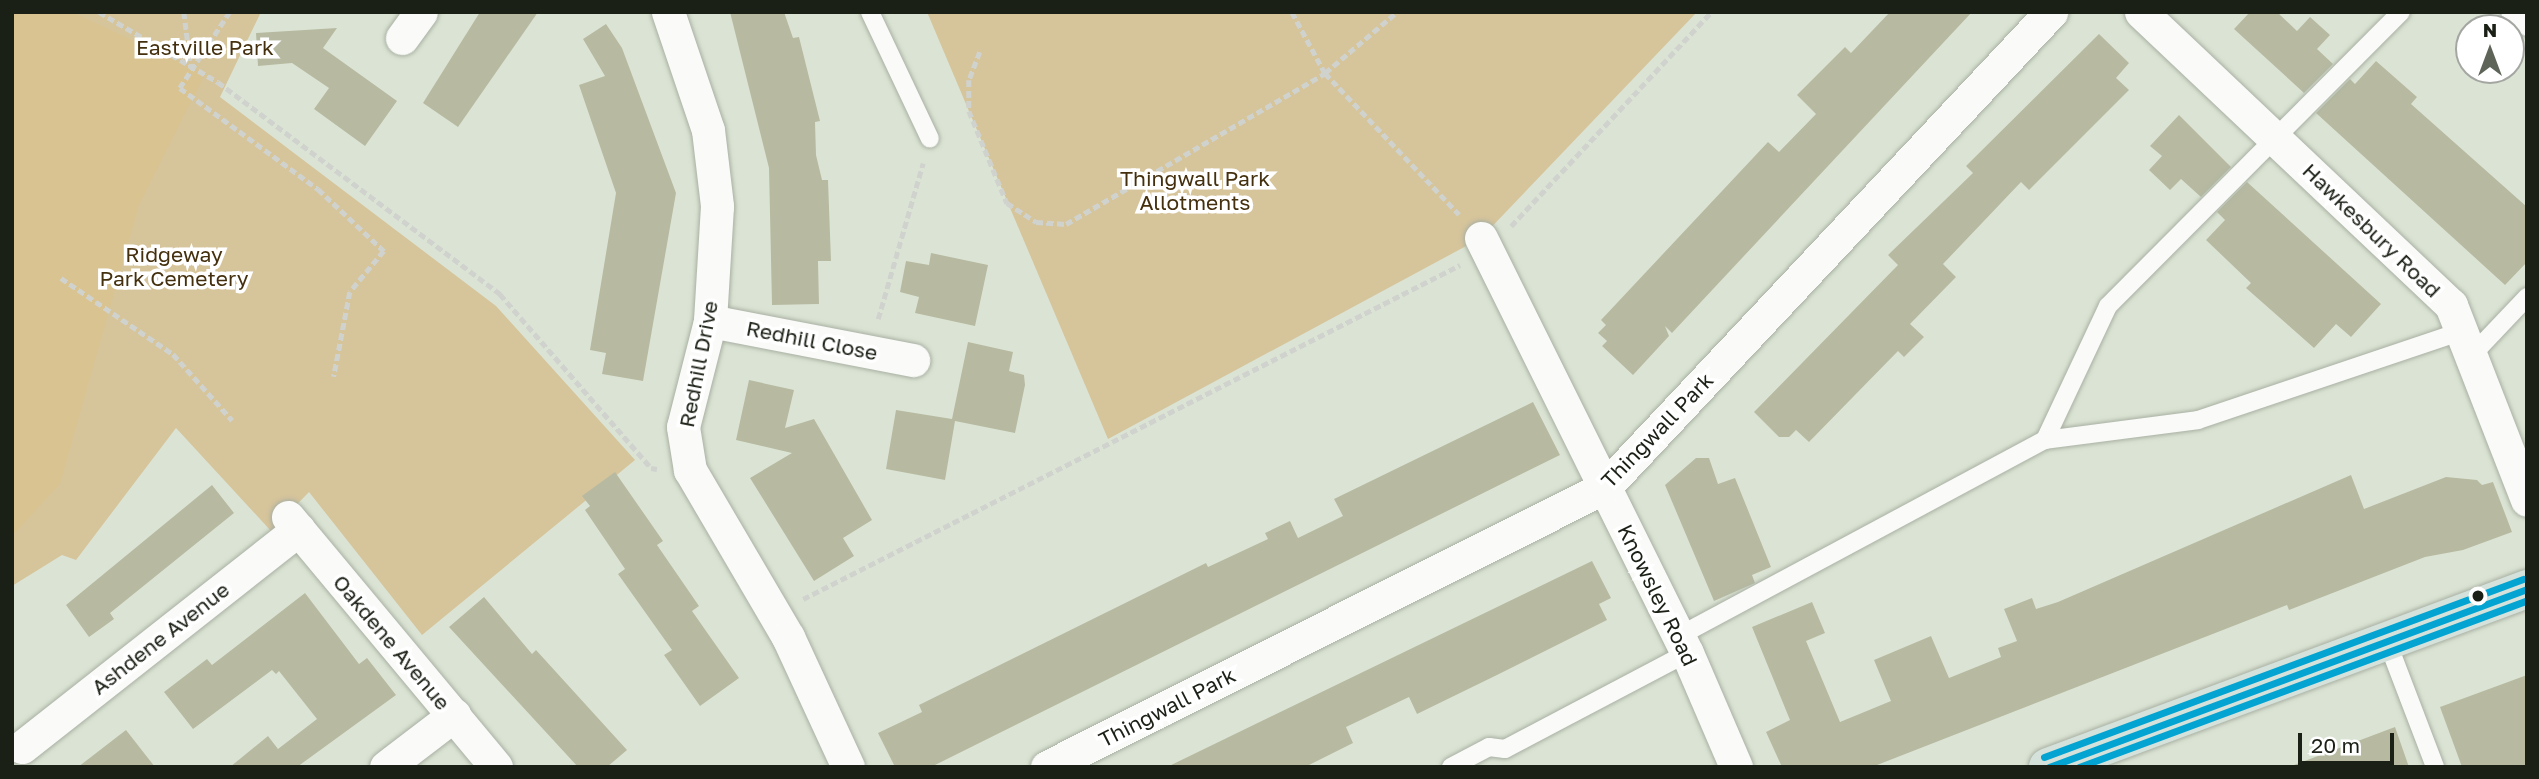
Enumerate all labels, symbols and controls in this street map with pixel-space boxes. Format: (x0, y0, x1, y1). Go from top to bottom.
north arrow (2455, 14, 2525, 84)
text: N (2483, 18, 2497, 41)
park label: Eastville Park (136, 34, 274, 60)
street label: Hawkesbury Road (2298, 158, 2446, 302)
park label: Thingwall Park Allotments (1120, 165, 1270, 215)
park label: Ridgeway Park Cemetery (99, 241, 249, 291)
street label: Redhill Drive (673, 299, 723, 429)
street label: Redhill Close (744, 315, 880, 365)
street label: Thingwall Park (1596, 367, 1718, 493)
street label: Knowsley Road (1613, 520, 1703, 670)
street label: Oakdene Avenue (328, 569, 456, 715)
street label: Ashdene Avenue (86, 576, 234, 700)
unlabelled marker (2471, 589, 2485, 603)
street label: Thingwall Park (1094, 662, 1240, 752)
scale bar (2301, 720, 2397, 764)
text: 20 m (2311, 732, 2360, 758)

